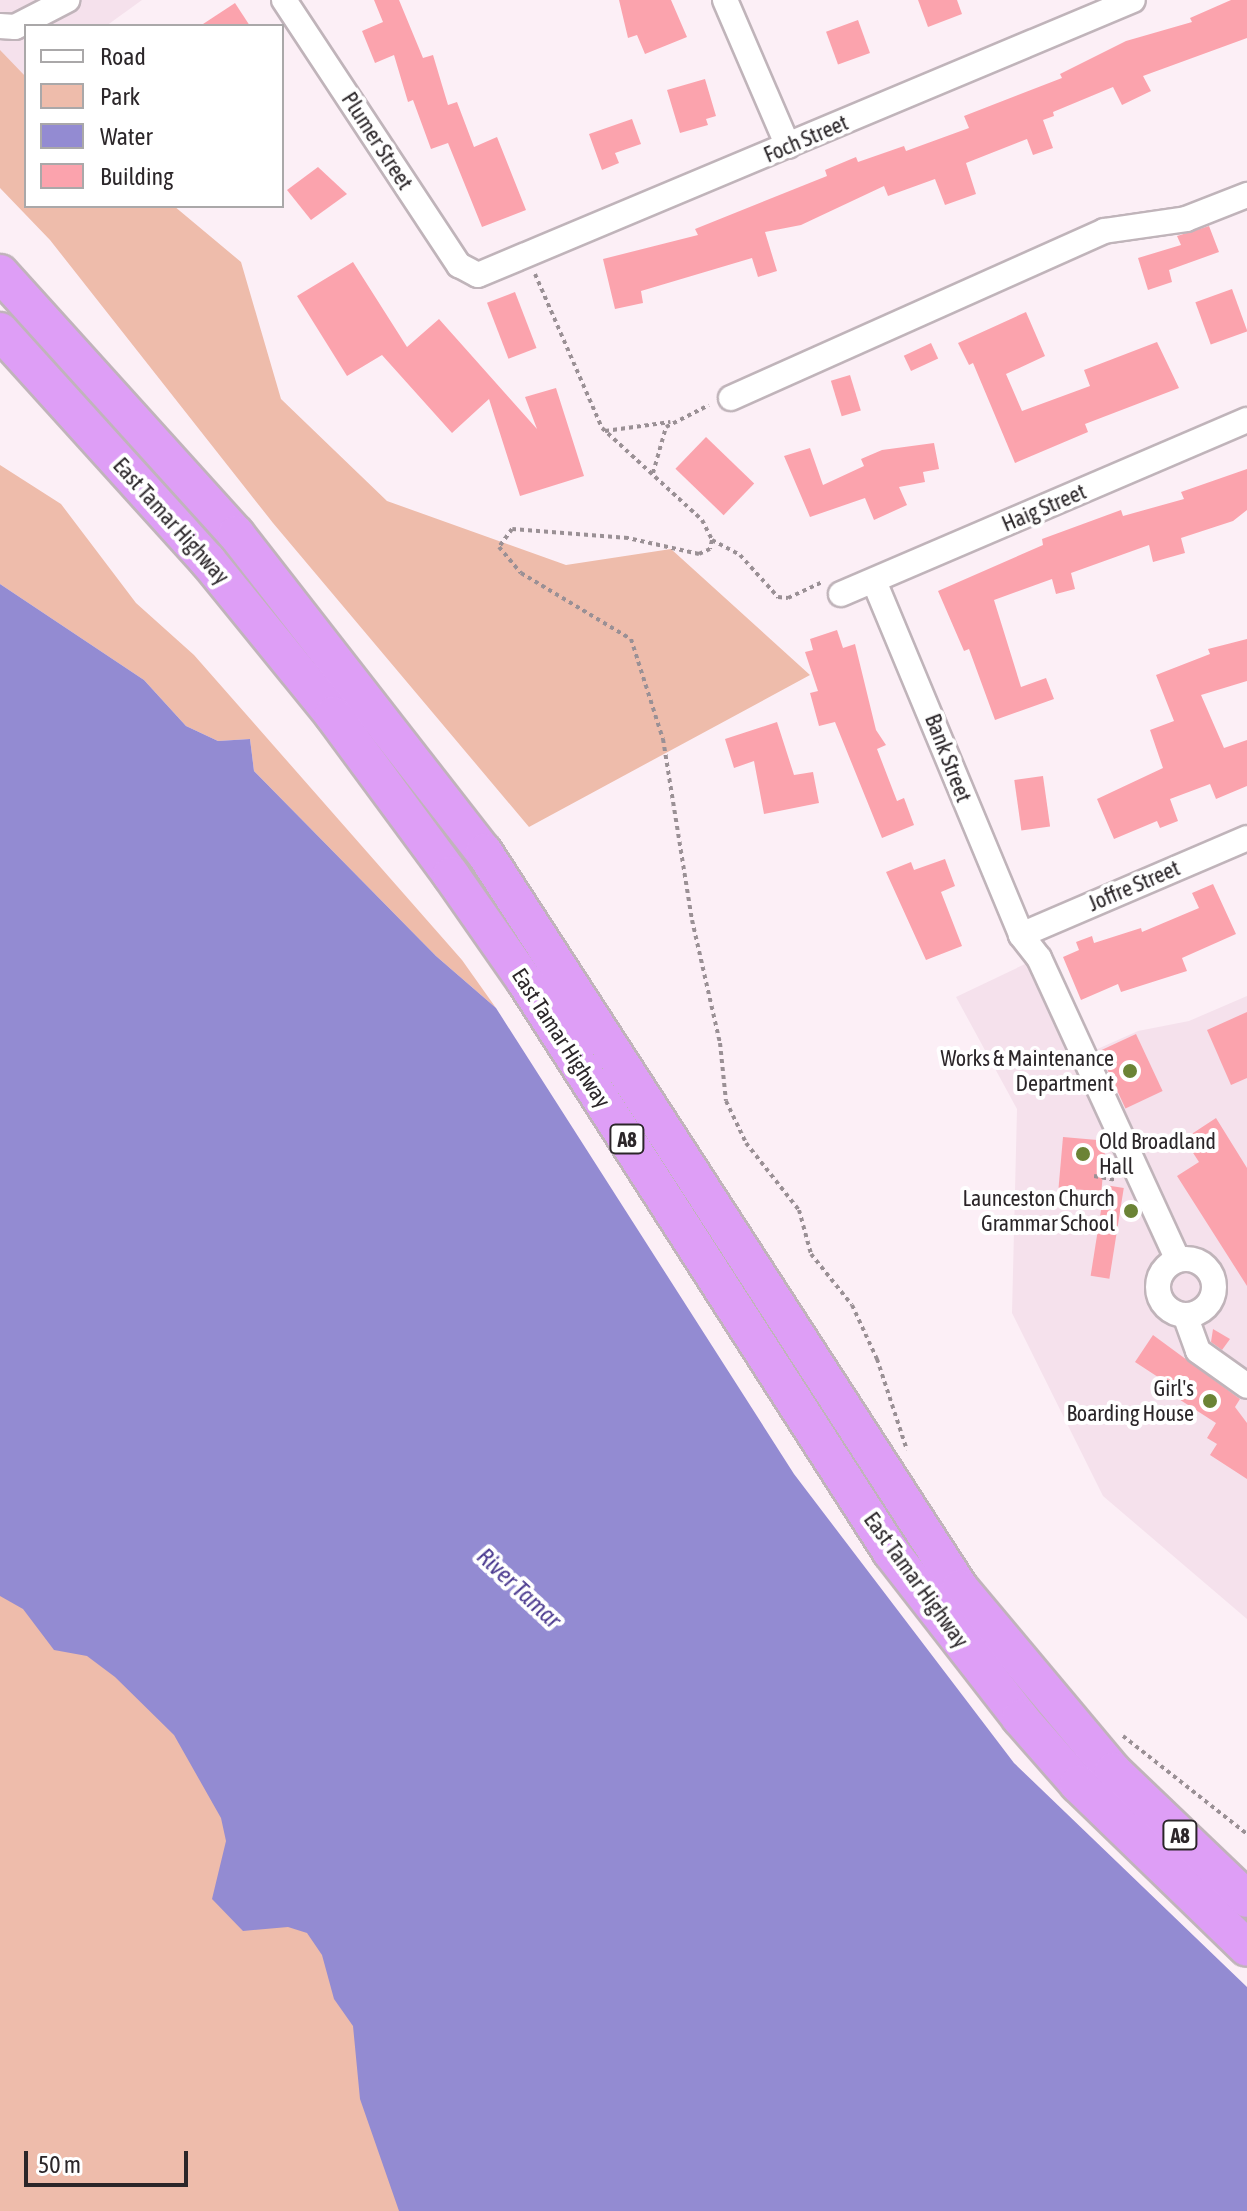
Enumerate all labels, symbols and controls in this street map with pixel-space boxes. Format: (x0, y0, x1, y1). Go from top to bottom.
legend (24, 24, 284, 208)
text: Road (100, 43, 146, 70)
text: Park (100, 83, 140, 110)
street label: Plumer Street (336, 87, 418, 195)
street label: Foch Street (760, 109, 852, 169)
text: Water (100, 123, 153, 150)
text: Building (100, 163, 173, 190)
street label: East Tamar Highway (107, 452, 235, 590)
street label: Haig Street (998, 478, 1090, 538)
street label: Bank Street (919, 710, 977, 806)
street label: Joffre Street (1084, 855, 1184, 917)
street label: East Tamar Highway (506, 963, 616, 1113)
place label: Works & Maintenance Department (940, 1045, 1114, 1096)
marker: Works & Maintenance Department (1121, 1062, 1139, 1080)
road number: A8 (609, 1123, 645, 1155)
place label: Old Broadland Hall (1099, 1128, 1216, 1180)
marker: Old Broadland Hall (1074, 1145, 1092, 1163)
place label: Launceston Church Grammar School (962, 1185, 1115, 1236)
marker: Launceston Church Grammar School (1122, 1202, 1140, 1220)
place label: Girl's Boarding House (1066, 1375, 1194, 1426)
marker: Girl's Boarding House (1201, 1392, 1219, 1410)
street label: East Tamar Highway (858, 1507, 974, 1653)
water label: River Tamar (471, 1542, 567, 1634)
road number: A8 (1162, 1819, 1198, 1851)
scale bar (28, 2135, 192, 2185)
text: 50 m (38, 2151, 81, 2178)

